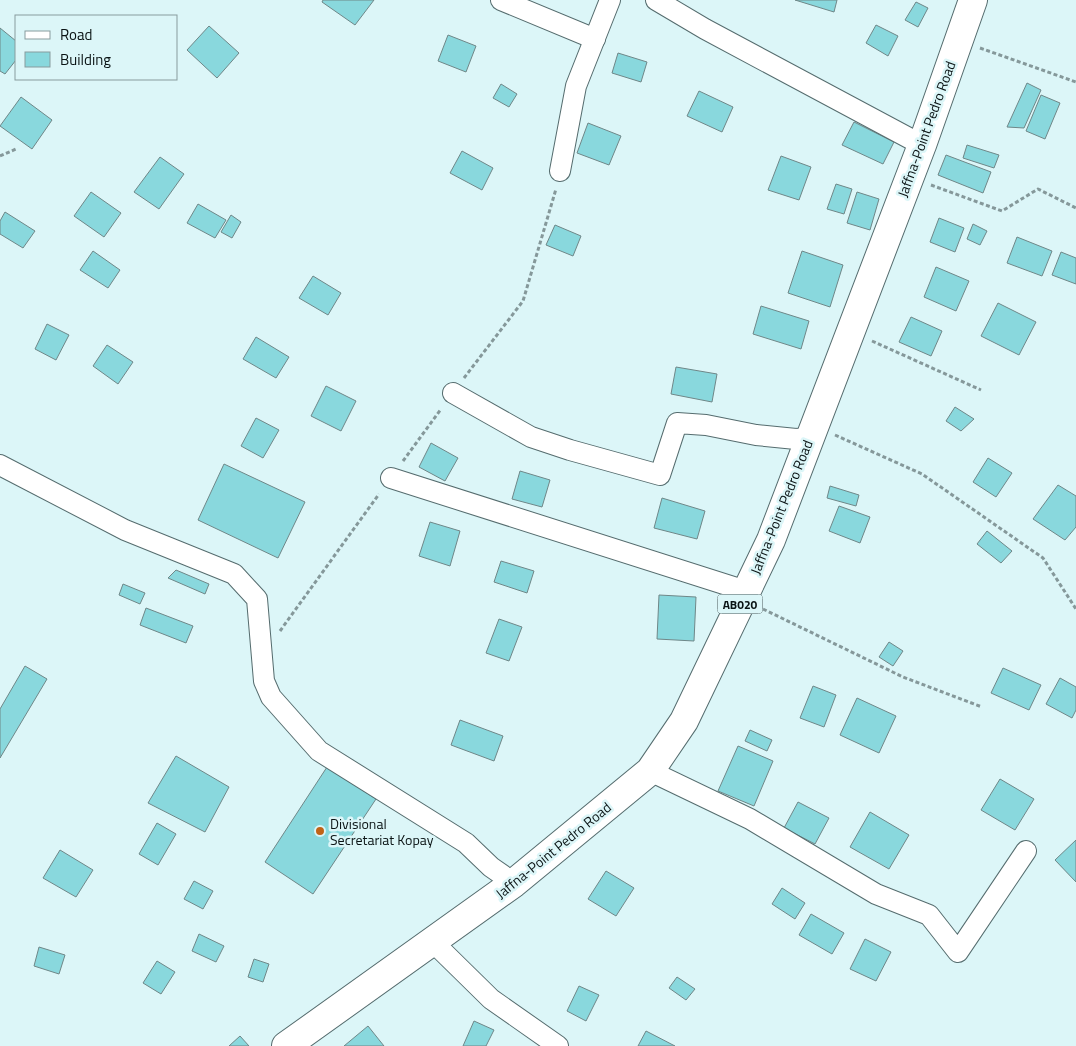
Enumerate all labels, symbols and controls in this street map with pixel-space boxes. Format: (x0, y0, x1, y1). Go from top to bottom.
legend (15, 15, 178, 80)
text: Road (60, 23, 92, 46)
text: Building (60, 48, 111, 71)
street label: Jaffna-Point Pedro Road (892, 58, 960, 200)
street label: Jaffna-Point Pedro Road (744, 437, 818, 577)
road number: AB020 (718, 594, 762, 614)
street label: Jaffna-Point Pedro Road (491, 797, 615, 903)
place label: Divisional Secretariat Kopay (330, 813, 434, 850)
marker: Divisional Secretariat Kopay (314, 825, 326, 837)

